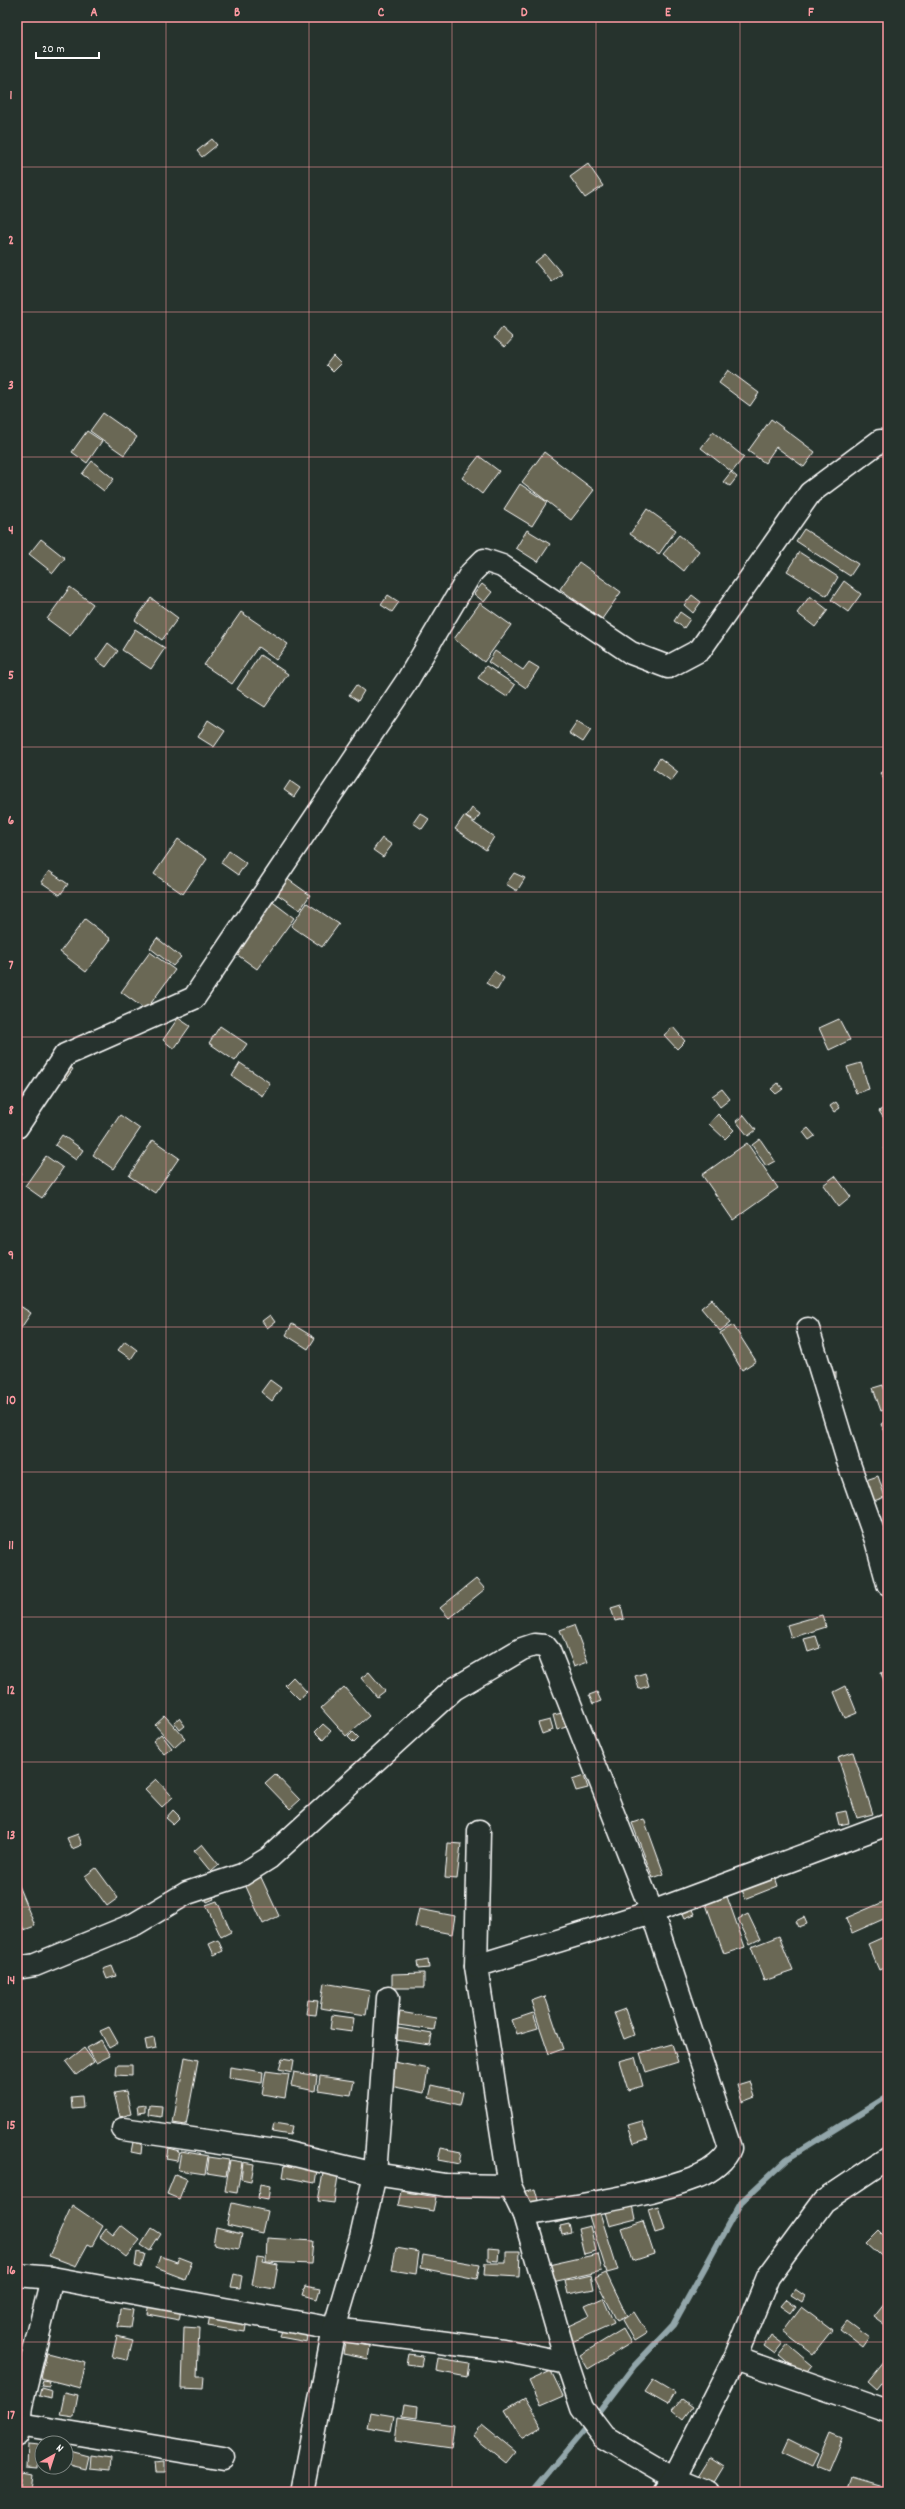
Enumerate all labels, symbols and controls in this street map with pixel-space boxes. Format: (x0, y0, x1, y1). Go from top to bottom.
text: A (90, 4, 98, 23)
text: B (234, 4, 240, 23)
text: C (378, 4, 385, 23)
text: D (521, 4, 528, 23)
text: E (665, 4, 672, 23)
text: F (808, 4, 814, 23)
scale bar (36, 34, 99, 60)
text: 20 m (42, 41, 65, 58)
text: 1 (10, 87, 13, 106)
text: 2 (8, 232, 14, 251)
text: 3 (8, 377, 14, 396)
text: 4 (8, 522, 14, 541)
text: 5 (8, 667, 14, 686)
text: 6 (8, 812, 15, 831)
text: 7 (9, 957, 14, 976)
text: 8 (8, 1102, 14, 1121)
text: 9 (8, 1247, 14, 1266)
text: 10 (6, 1392, 16, 1411)
text: 11 (8, 1537, 14, 1556)
text: 12 (7, 1682, 16, 1701)
text: 13 (7, 1827, 16, 1846)
text: 14 (7, 1972, 15, 1991)
text: 15 (7, 2117, 15, 2136)
text: 16 (6, 2262, 16, 2281)
text: 17 (7, 2407, 15, 2426)
north arrow (34, 2435, 74, 2475)
text: N (52, 2441, 67, 2457)

